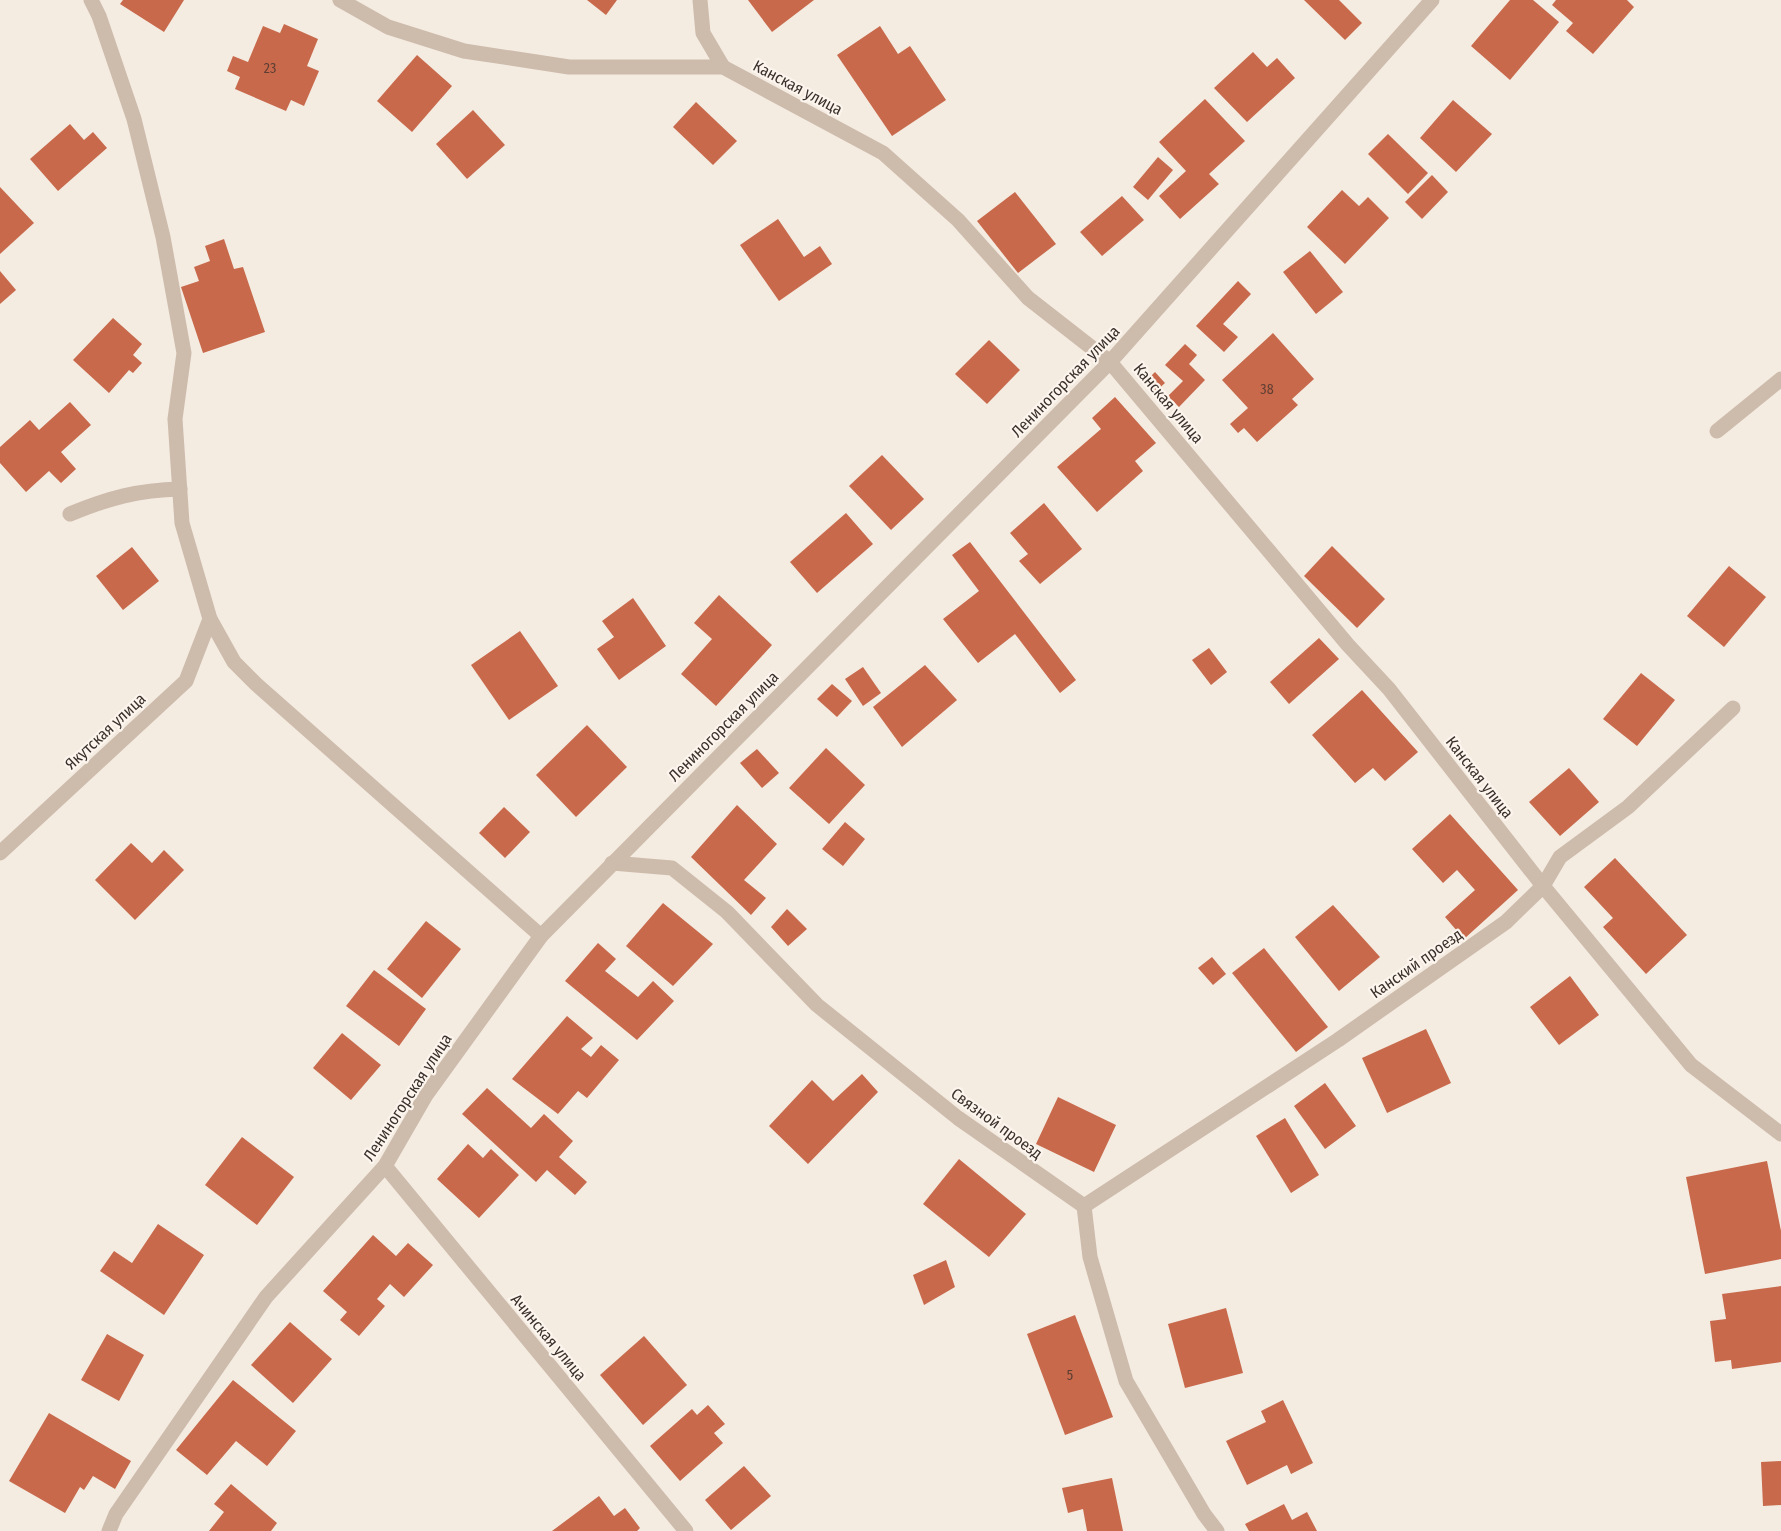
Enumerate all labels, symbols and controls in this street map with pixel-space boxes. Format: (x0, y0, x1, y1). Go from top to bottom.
street label: Канская улица (750, 56, 846, 119)
house number: 23 (264, 60, 276, 77)
street label: Лениногорская улица (1007, 321, 1124, 441)
street label: Канская улица (1130, 359, 1208, 447)
house number: 38 (1260, 381, 1274, 398)
street label: Лениногорская улица (664, 667, 782, 785)
street label: Якутская улица (61, 689, 150, 774)
street label: Канская улица (1442, 733, 1518, 822)
street label: Канский проезд (1367, 925, 1466, 1002)
street label: Лениногорская улица (359, 1030, 456, 1164)
street label: Связной проезд (947, 1084, 1046, 1163)
street label: Ачинская улица (507, 1290, 590, 1385)
house number: 5 (1067, 1367, 1073, 1384)

